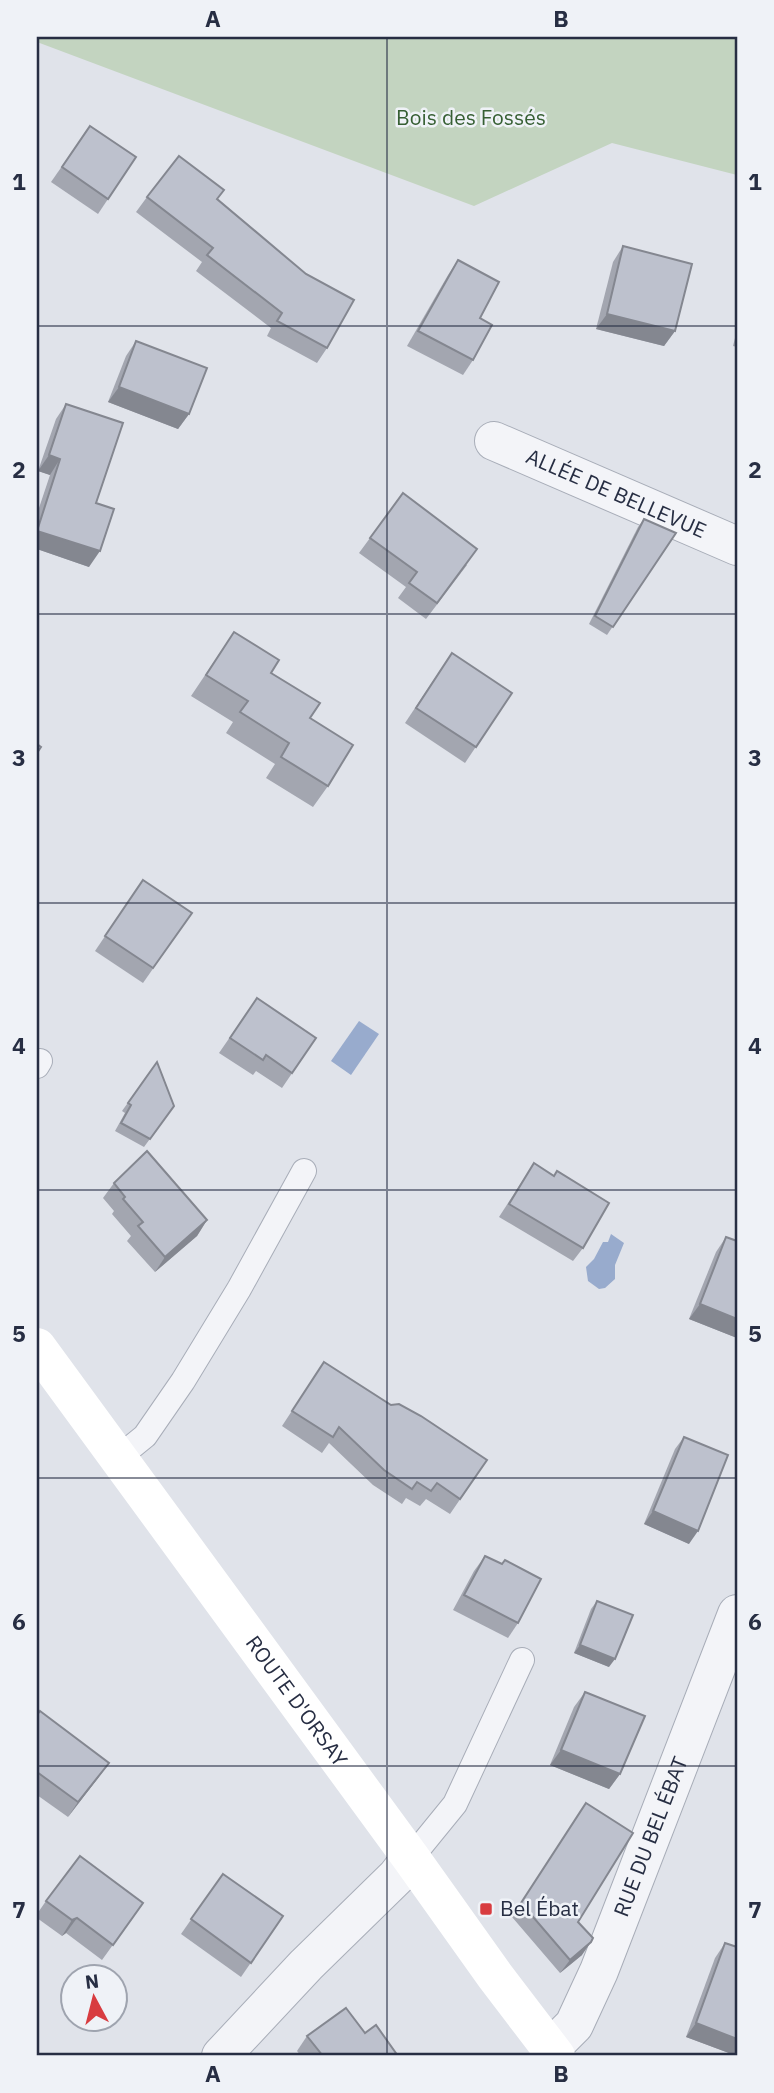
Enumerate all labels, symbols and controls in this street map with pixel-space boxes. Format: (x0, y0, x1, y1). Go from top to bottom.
text: A (205, 3, 221, 33)
text: B (553, 3, 569, 33)
park label: Bois des Fossés (396, 103, 546, 131)
text: 1 (12, 166, 26, 196)
text: 1 (748, 166, 762, 196)
street label: ALLÉE DE BELLEVUE (522, 442, 711, 544)
text: 2 (12, 454, 26, 484)
text: 2 (748, 454, 762, 484)
text: 3 (12, 742, 26, 772)
text: 3 (748, 742, 762, 772)
text: 4 (12, 1030, 26, 1060)
text: 4 (748, 1030, 762, 1060)
text: 5 (12, 1318, 26, 1348)
text: 5 (748, 1318, 762, 1348)
text: 6 (12, 1606, 26, 1636)
text: 6 (748, 1606, 762, 1636)
street label: ROUTE D'ORSAY (240, 1630, 355, 1772)
street label: RUE DU BEL ÉBAT (606, 1752, 694, 1920)
text: 7 (12, 1894, 26, 1924)
place label: Bel Ébat (500, 1894, 579, 1922)
text: 7 (748, 1894, 762, 1924)
marker: Bel Ébat (478, 1901, 494, 1917)
north arrow (60, 1964, 130, 2034)
text: N (84, 1968, 100, 1994)
text: A (205, 2058, 221, 2088)
text: B (553, 2058, 569, 2088)

